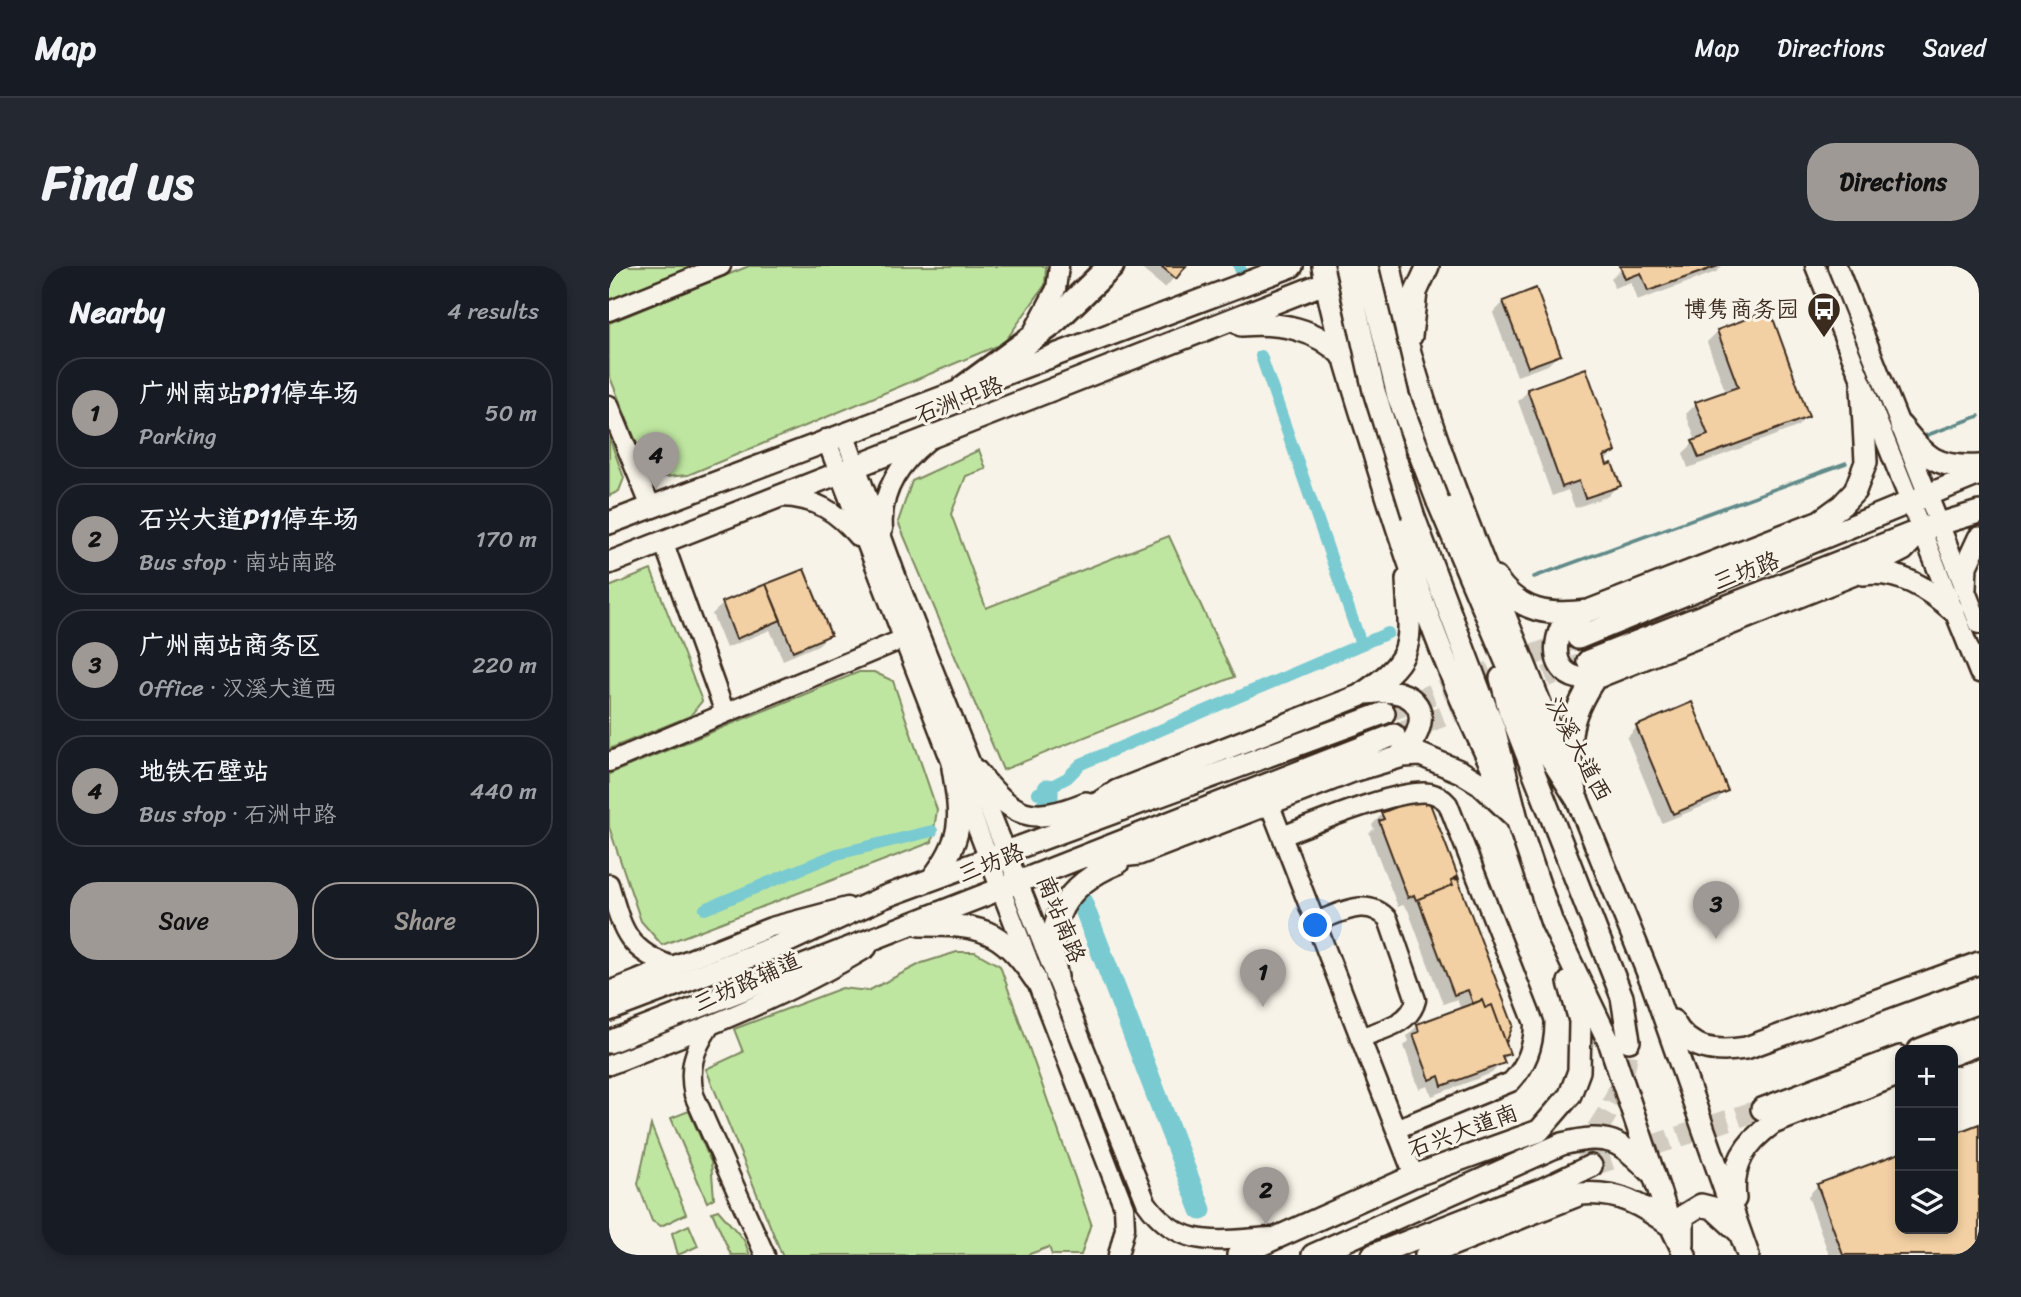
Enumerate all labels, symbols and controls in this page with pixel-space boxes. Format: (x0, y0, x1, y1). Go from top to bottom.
text: Map (35, 19, 96, 77)
text: Map (1695, 27, 1739, 69)
text: Directions (1777, 27, 1885, 69)
text: Saved (1923, 27, 1986, 69)
text: Find us (42, 139, 194, 226)
button: Directions (1807, 143, 1979, 221)
text: Nearby (70, 285, 165, 339)
place label: 博隽商务园 (1684, 289, 1799, 330)
bus stop icon: 博隽商务园 (1805, 290, 1843, 339)
text: 4 results (447, 291, 539, 332)
street label: 石洲中路 (909, 364, 1009, 436)
text: 广州南站P11停车场 (139, 370, 359, 416)
text: 1 (90, 393, 100, 434)
text: 50 m (485, 393, 537, 434)
text: Parking (139, 416, 217, 457)
pin: 4 (633, 432, 679, 490)
text: 石兴大道P11停车场 (139, 496, 359, 542)
text: 2 (88, 519, 102, 560)
text: 170 m (476, 519, 537, 560)
street label: 三坊路 (1706, 539, 1786, 603)
text: Bus stop · 南站南路 (139, 542, 336, 583)
text: 广州南站商务区 (139, 622, 321, 668)
text: 3 (89, 645, 101, 686)
text: 220 m (472, 645, 537, 686)
text: Office · 汉溪大道西 (139, 668, 337, 709)
street label: 汉溪大道西 (1533, 689, 1623, 809)
text: 地铁石壁站 (139, 748, 269, 794)
text: 4 (88, 771, 102, 812)
text: 440 m (470, 771, 537, 812)
text: Bus stop · 石洲中路 (139, 794, 336, 835)
street label: 三坊路 (951, 831, 1031, 895)
street label: 南站南路 (1025, 869, 1097, 969)
pin: 3 (1693, 881, 1739, 939)
button: Save (70, 882, 298, 960)
button: Share (312, 882, 539, 960)
your location (1298, 908, 1332, 942)
street label: 三坊路辅道 (686, 940, 808, 1024)
pin: 1 (1240, 949, 1286, 1007)
map controls (1895, 1045, 1958, 1234)
button: + (1895, 1045, 1958, 1108)
street label: 石兴大道南 (1402, 1092, 1524, 1170)
button: − (1895, 1108, 1958, 1171)
pin: 2 (1243, 1167, 1289, 1225)
button: layers (1895, 1171, 1958, 1234)

